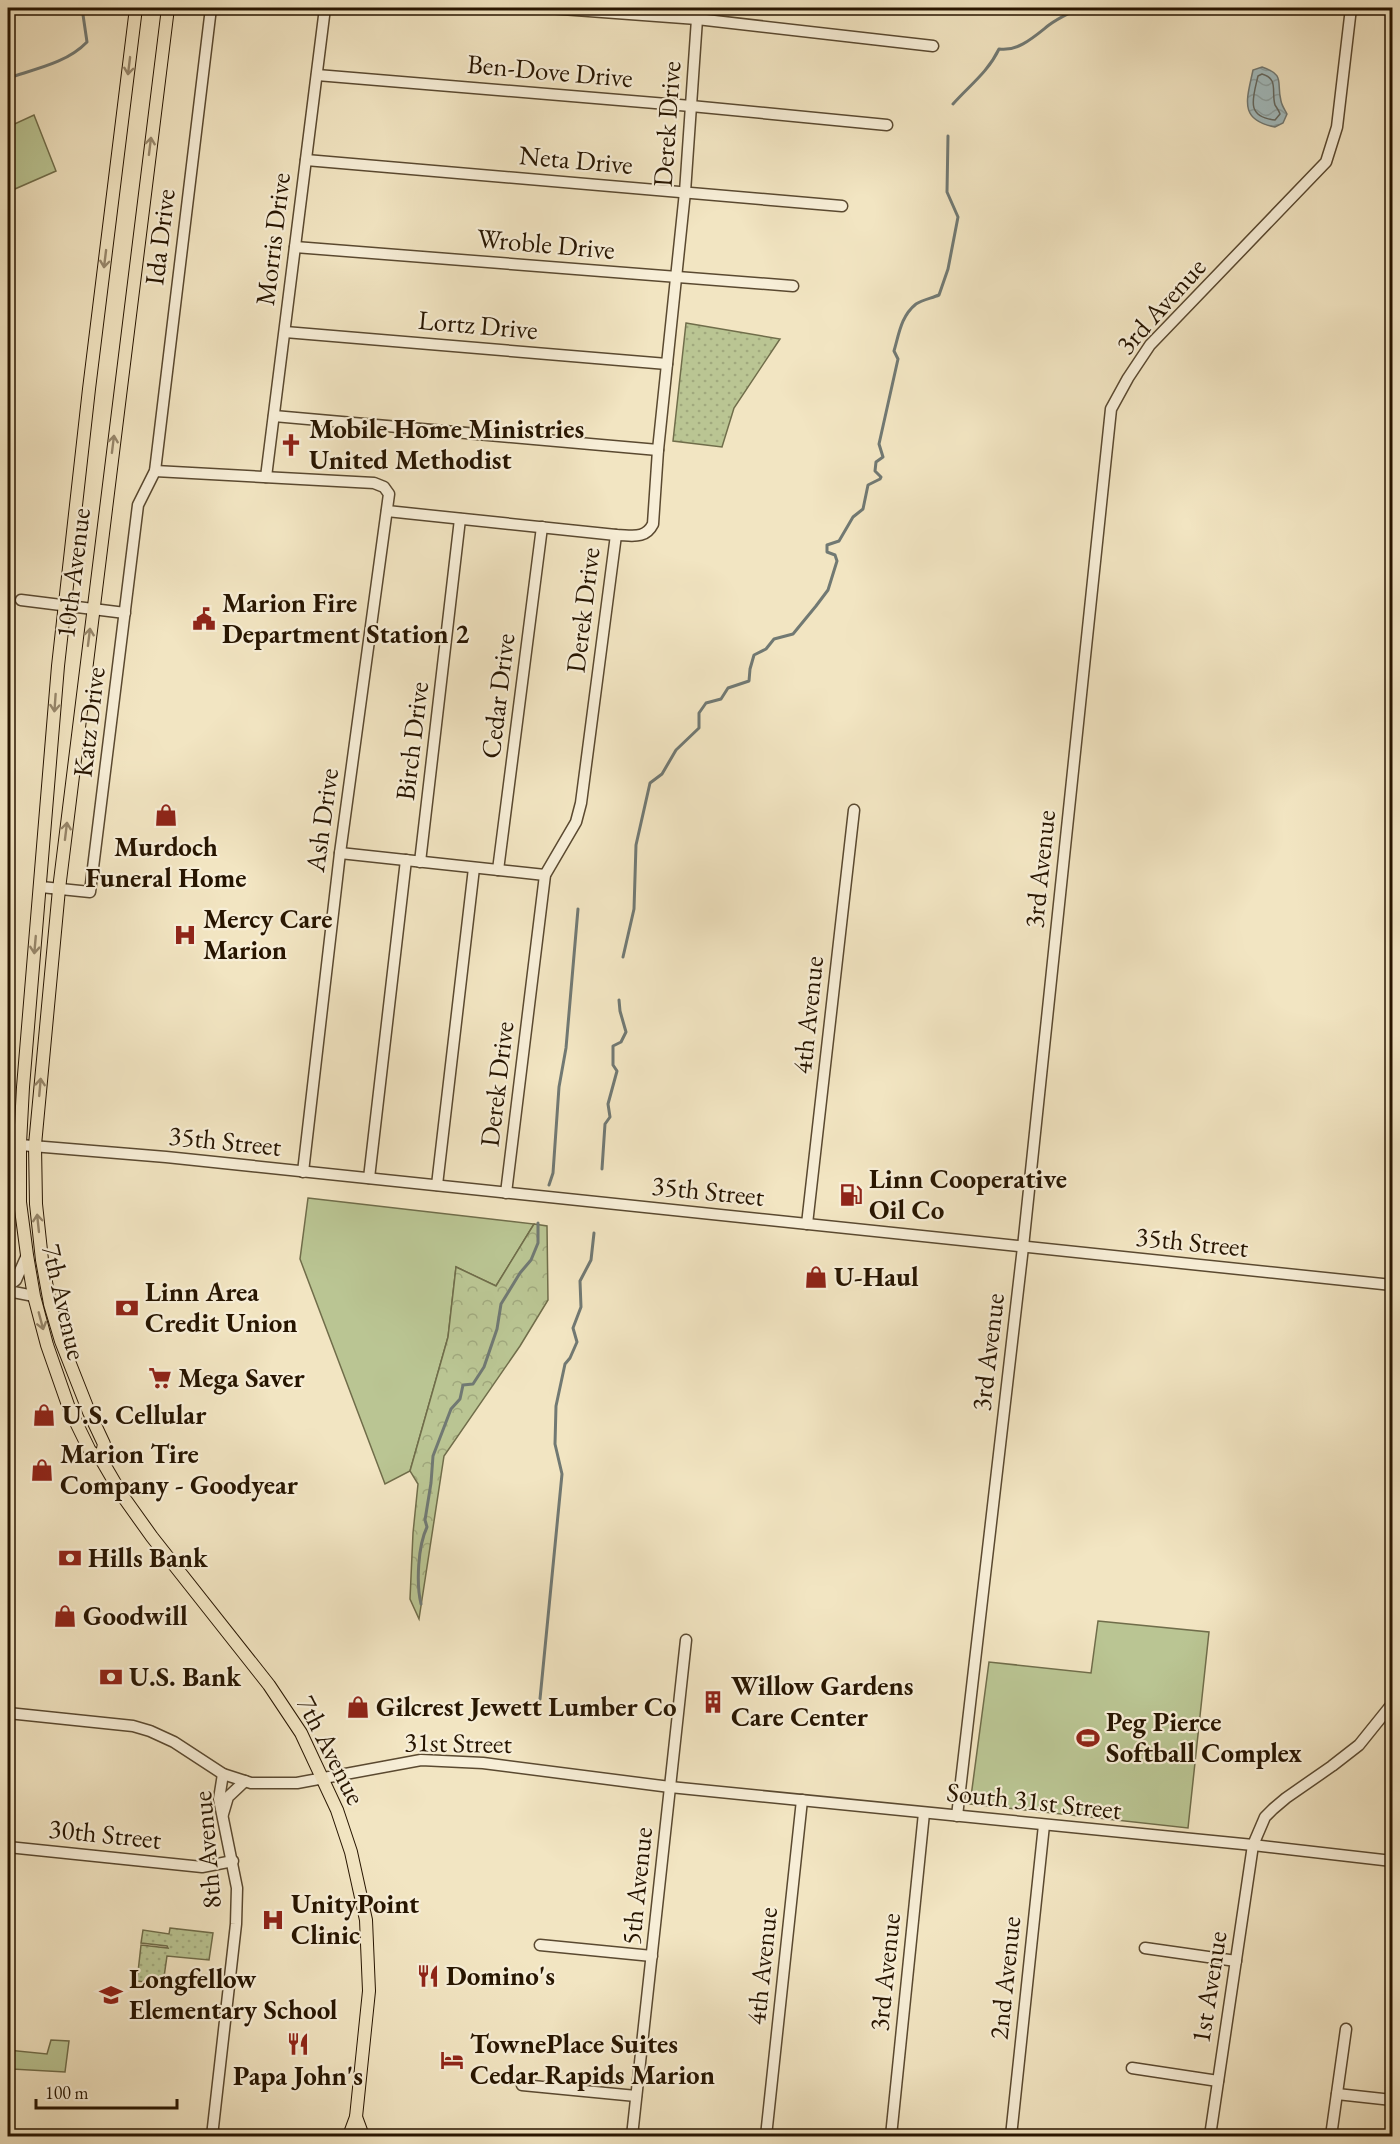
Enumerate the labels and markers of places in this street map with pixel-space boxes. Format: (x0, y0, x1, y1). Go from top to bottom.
place label: Mobile Home Ministries United Methodist (309, 411, 584, 477)
church icon: Mobile Home Ministries United Methodist (278, 432, 304, 458)
place label: Marion Fire Department Station 2 (222, 585, 469, 651)
public building icon: Marion Fire Department Station 2 (191, 606, 217, 632)
shop icon: Murdoch Funeral Home (153, 802, 179, 828)
place label: Murdoch Funeral Home (85, 829, 247, 895)
place label: Mercy Care Marion (203, 901, 332, 967)
hospital icon: Mercy Care Marion (172, 922, 198, 948)
place label: Linn Cooperative Oil Co (869, 1161, 1067, 1227)
fuel station icon: Linn Cooperative Oil Co (838, 1182, 864, 1208)
place label: U-Haul (834, 1259, 919, 1294)
shop icon: U-Haul (803, 1264, 829, 1290)
place label: Linn Area Credit Union (145, 1274, 298, 1340)
bank icon: Linn Area Credit Union (114, 1295, 140, 1321)
place label: Mega Saver (178, 1360, 306, 1395)
supermarket icon: Mega Saver (147, 1365, 173, 1391)
place label: U.S. Cellular (62, 1397, 207, 1432)
shop icon: U.S. Cellular (31, 1402, 57, 1428)
place label: Marion Tire Company - Goodyear (60, 1436, 299, 1502)
shop icon: Marion Tire Company - Goodyear (29, 1457, 55, 1483)
place label: Hills Bank (88, 1540, 209, 1575)
bank icon: Hills Bank (57, 1545, 83, 1571)
place label: Goodwill (83, 1598, 188, 1633)
shop icon: Goodwill (52, 1603, 78, 1629)
place label: U.S. Bank (129, 1659, 242, 1694)
bank icon: U.S. Bank (98, 1664, 124, 1690)
place label: Willow Gardens Care Center (731, 1668, 913, 1734)
place label: Gilcrest Jewett Lumber Co (376, 1689, 677, 1724)
building icon: Willow Gardens Care Center (700, 1689, 726, 1715)
shop icon: Gilcrest Jewett Lumber Co (345, 1694, 371, 1720)
place label: Peg Pierce Softball Complex (1106, 1704, 1302, 1770)
sports icon: Peg Pierce Softball Complex (1075, 1725, 1101, 1751)
place label: UnityPoint Clinic (291, 1886, 419, 1952)
hospital icon: UnityPoint Clinic (260, 1907, 286, 1933)
place label: Domino's (446, 1958, 555, 1993)
place label: Longfellow Elementary School (129, 1961, 338, 2027)
restaurant icon: Domino's (415, 1963, 441, 1989)
school or university icon: Longfellow Elementary School (98, 1982, 124, 2008)
place label: TownePlace Suites Cedar Rapids Marion (470, 2026, 715, 2092)
restaurant icon: Papa John's (285, 2031, 311, 2057)
hotel icon: TownePlace Suites Cedar Rapids Marion (439, 2047, 465, 2073)
place label: Papa John's (233, 2058, 363, 2093)

